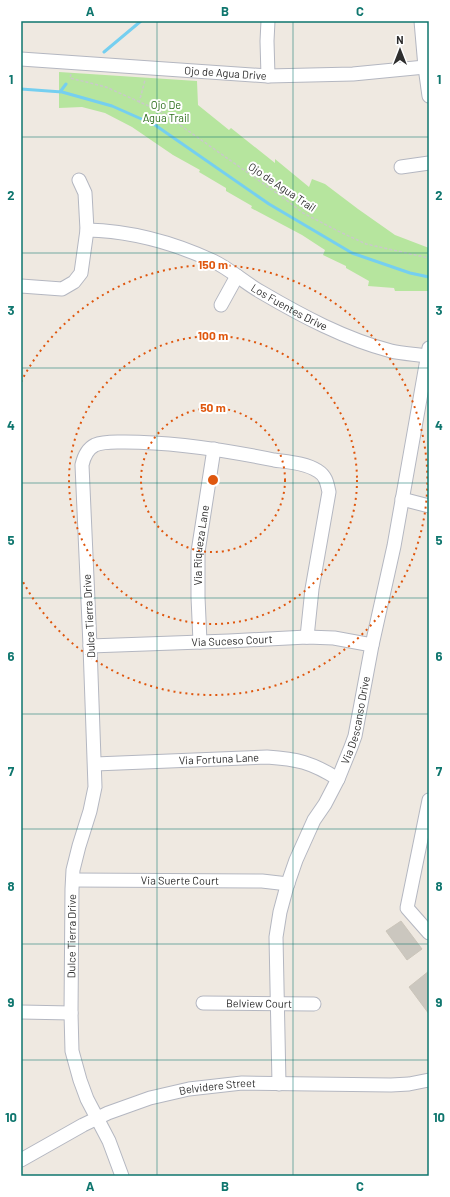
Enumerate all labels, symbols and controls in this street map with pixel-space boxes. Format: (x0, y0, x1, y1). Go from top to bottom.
text: A (86, 3, 95, 19)
text: B (221, 3, 229, 19)
text: C (356, 3, 364, 19)
north arrow (380, 30, 420, 70)
text: N (396, 33, 404, 46)
street label: Ojo de Agua Drive (184, 63, 267, 82)
text: 1 (9, 71, 13, 87)
text: 1 (437, 71, 441, 87)
park label: Ojo De Agua Trail (143, 98, 189, 124)
street label: Ojo de Agua Trail (246, 159, 318, 214)
text: 2 (7, 187, 15, 203)
text: 2 (435, 187, 443, 203)
text: 150 m (198, 257, 228, 271)
street label: Los Fuentes Drive (249, 281, 330, 333)
text: 3 (7, 302, 15, 318)
text: 3 (435, 302, 443, 318)
text: 100 m (198, 328, 228, 342)
text: 50 m (200, 400, 226, 414)
text: 4 (7, 417, 15, 433)
text: 4 (435, 417, 443, 433)
centre of rings (206, 473, 220, 487)
street label: Via Riqueza Lane (191, 504, 211, 585)
text: 5 (7, 532, 15, 548)
text: 5 (435, 532, 443, 548)
street label: Dulce Tierra Drive (80, 574, 97, 658)
street label: Via Suceso Court (191, 632, 273, 648)
text: 6 (8, 648, 15, 664)
text: 6 (436, 648, 443, 664)
street label: Via Descanso Drive (338, 675, 372, 766)
street label: Via Fortuna Lane (178, 750, 259, 767)
text: 7 (8, 763, 15, 779)
text: 7 (436, 763, 443, 779)
street label: Via Suerte Court (141, 873, 219, 887)
text: 8 (7, 878, 15, 894)
text: 8 (435, 878, 443, 894)
street label: Dulce Tierra Drive (64, 894, 78, 978)
text: 9 (8, 994, 15, 1010)
text: 9 (436, 994, 443, 1010)
street label: Belview Court (226, 996, 292, 1010)
street label: Belvidere Street (177, 1076, 256, 1097)
text: 10 (5, 1109, 17, 1125)
text: 10 (433, 1109, 445, 1125)
text: A (86, 1178, 95, 1194)
text: B (221, 1178, 229, 1194)
text: C (356, 1178, 364, 1194)

